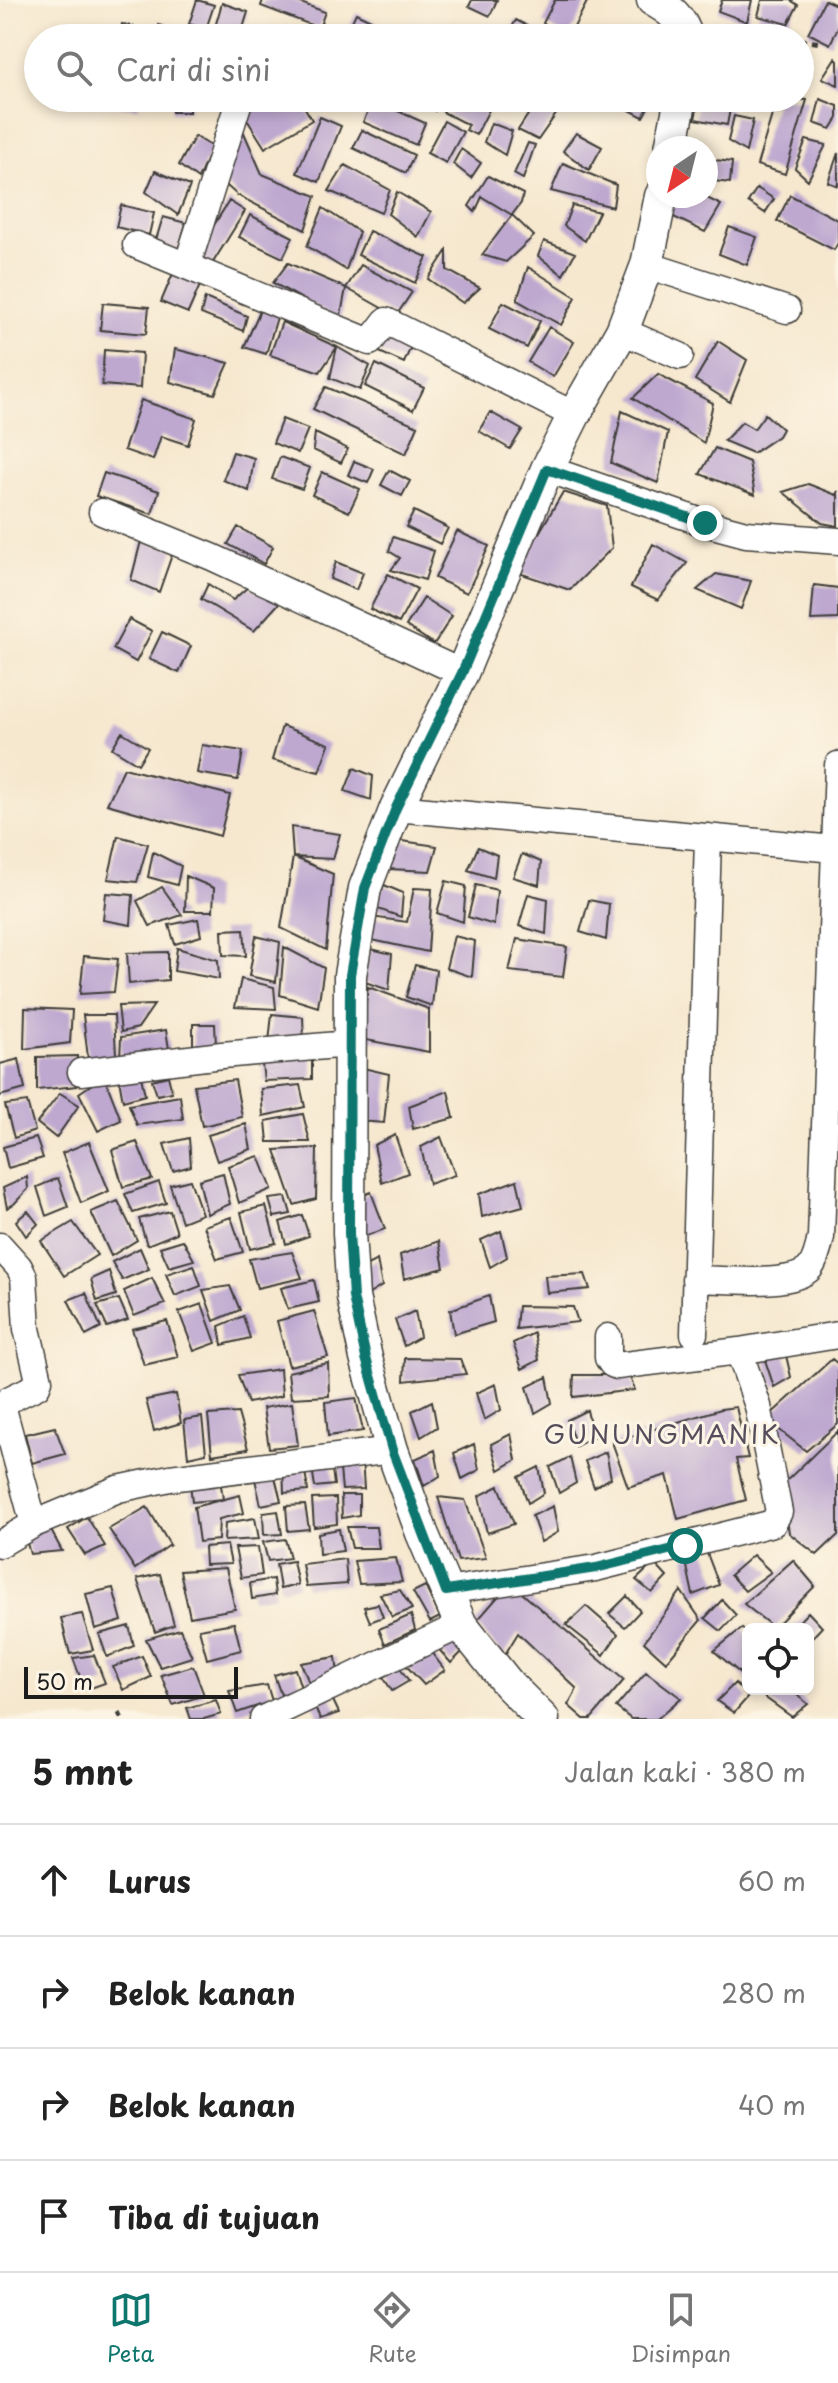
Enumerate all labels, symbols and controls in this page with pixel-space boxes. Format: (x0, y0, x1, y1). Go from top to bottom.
search box (24, 24, 814, 112)
icon: search (52, 46, 96, 90)
text: Cari di sini (116, 46, 271, 91)
north arrow (646, 136, 718, 208)
route end (687, 505, 723, 541)
district label: GUNUNGMANIK (543, 1414, 781, 1453)
route start (667, 1528, 703, 1564)
map controls (742, 1623, 814, 1695)
button: locate (742, 1623, 814, 1695)
scale bar (24, 1663, 238, 1699)
text: 50 m (36, 1664, 93, 1697)
text: 5 mnt (32, 1745, 133, 1797)
text: Jalan kaki · 380 m (564, 1752, 806, 1791)
icon: ahead (32, 1858, 76, 1902)
text: Lurus (108, 1858, 191, 1903)
text: 60 m (738, 1861, 806, 1900)
icon: right (32, 1970, 76, 2014)
text: Belok kanan (108, 1970, 295, 2015)
text: 280 m (721, 1973, 806, 2012)
icon: right (32, 2082, 76, 2126)
text: Belok kanan (108, 2082, 295, 2127)
text: 40 m (738, 2085, 806, 2124)
icon: arrive (32, 2194, 76, 2238)
text: Tiba di tujuan (108, 2194, 320, 2239)
tab: Peta (107, 2288, 154, 2369)
tab: Rute (368, 2288, 417, 2369)
tab: Disimpan (631, 2288, 731, 2369)

